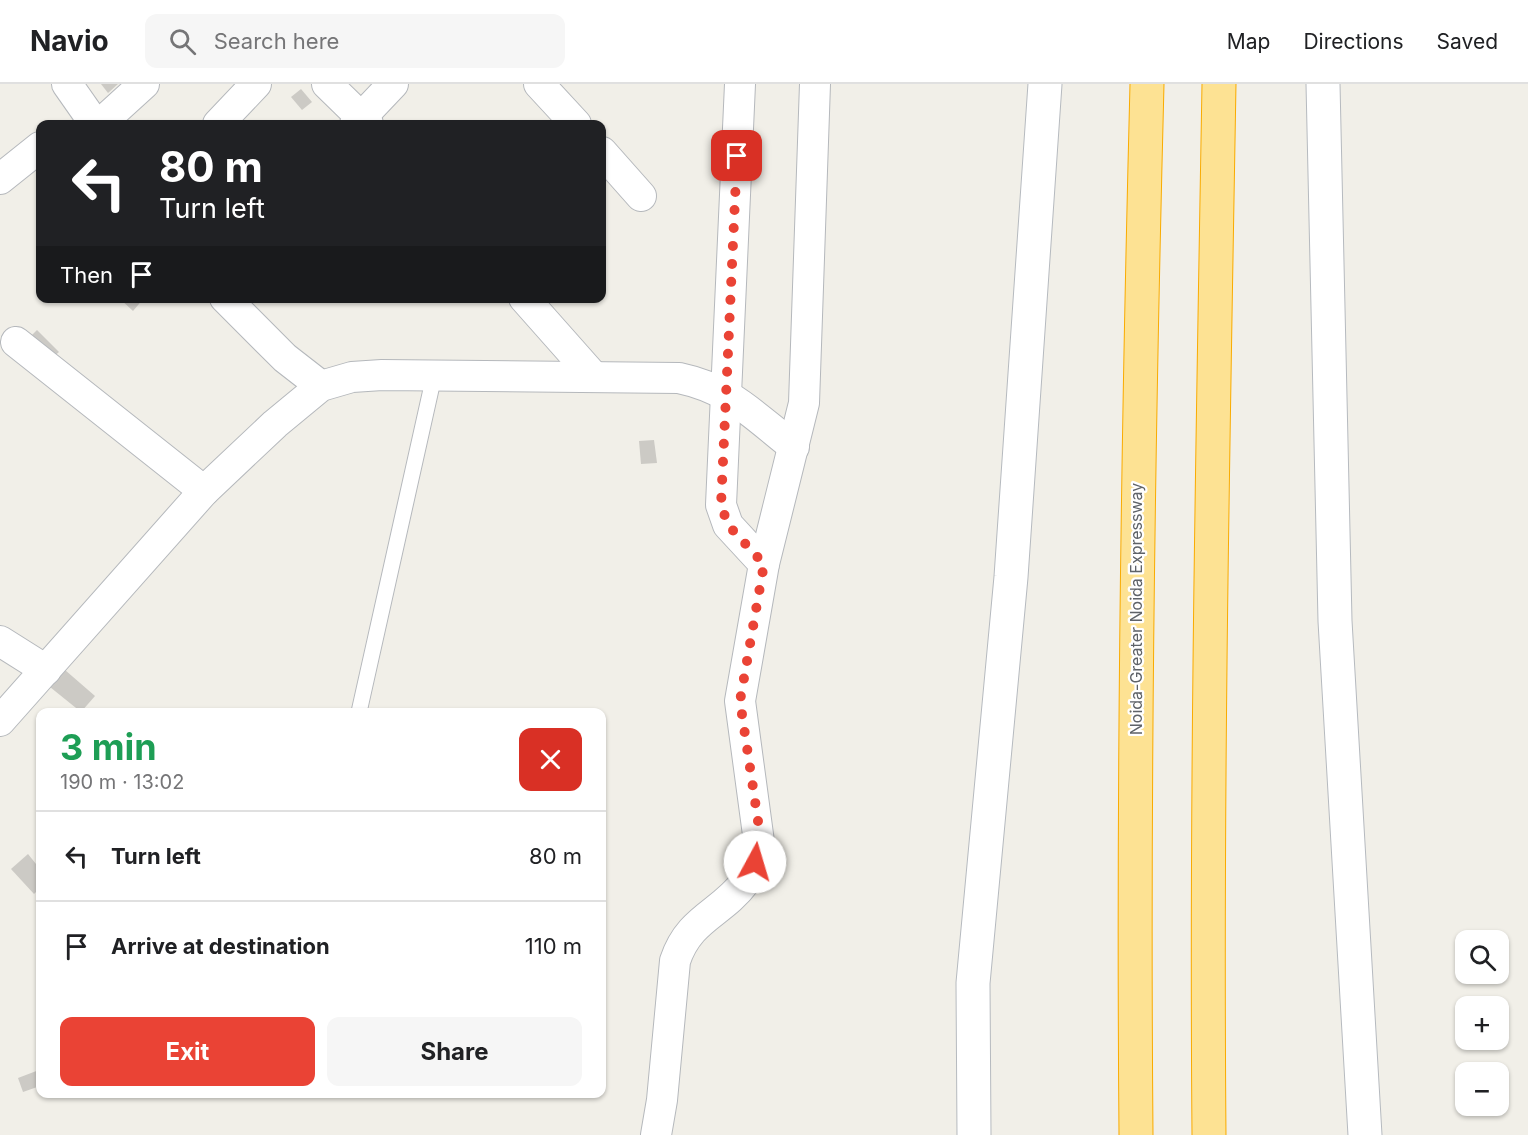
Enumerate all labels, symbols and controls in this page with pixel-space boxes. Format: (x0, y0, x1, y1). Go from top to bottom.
search box (145, 14, 565, 68)
text: Navio (30, 24, 109, 58)
icon: search (166, 25, 199, 58)
text: Search here (214, 28, 339, 54)
text: Map (1227, 29, 1270, 54)
text: Directions (1303, 29, 1404, 54)
text: Saved (1437, 29, 1498, 54)
pin (711, 130, 762, 181)
icon: arrive (720, 139, 753, 172)
text: 80 m (159, 141, 263, 192)
icon: left (60, 144, 138, 222)
text: Turn left (159, 192, 265, 225)
icon: arrive (125, 258, 158, 291)
text: Then (60, 262, 113, 288)
street label: Noida-Greater Noida Expressway (1126, 483, 1146, 735)
text: 3 min (60, 725, 157, 769)
button: close (519, 728, 582, 791)
text: 190 m · 13:02 (60, 770, 184, 794)
position arrow (723, 830, 787, 894)
icon: left (60, 840, 93, 873)
text: Turn left (111, 843, 201, 869)
text: 80 m (529, 843, 582, 869)
icon: arrive (60, 930, 93, 963)
map controls (1455, 930, 1509, 1116)
button: search (1455, 930, 1509, 984)
text: Arrive at destination (111, 933, 330, 959)
text: 110 m (525, 933, 582, 959)
button: + (1455, 996, 1509, 1050)
button: Exit (60, 1017, 315, 1086)
button: Share (327, 1017, 582, 1086)
button: − (1455, 1062, 1509, 1116)

